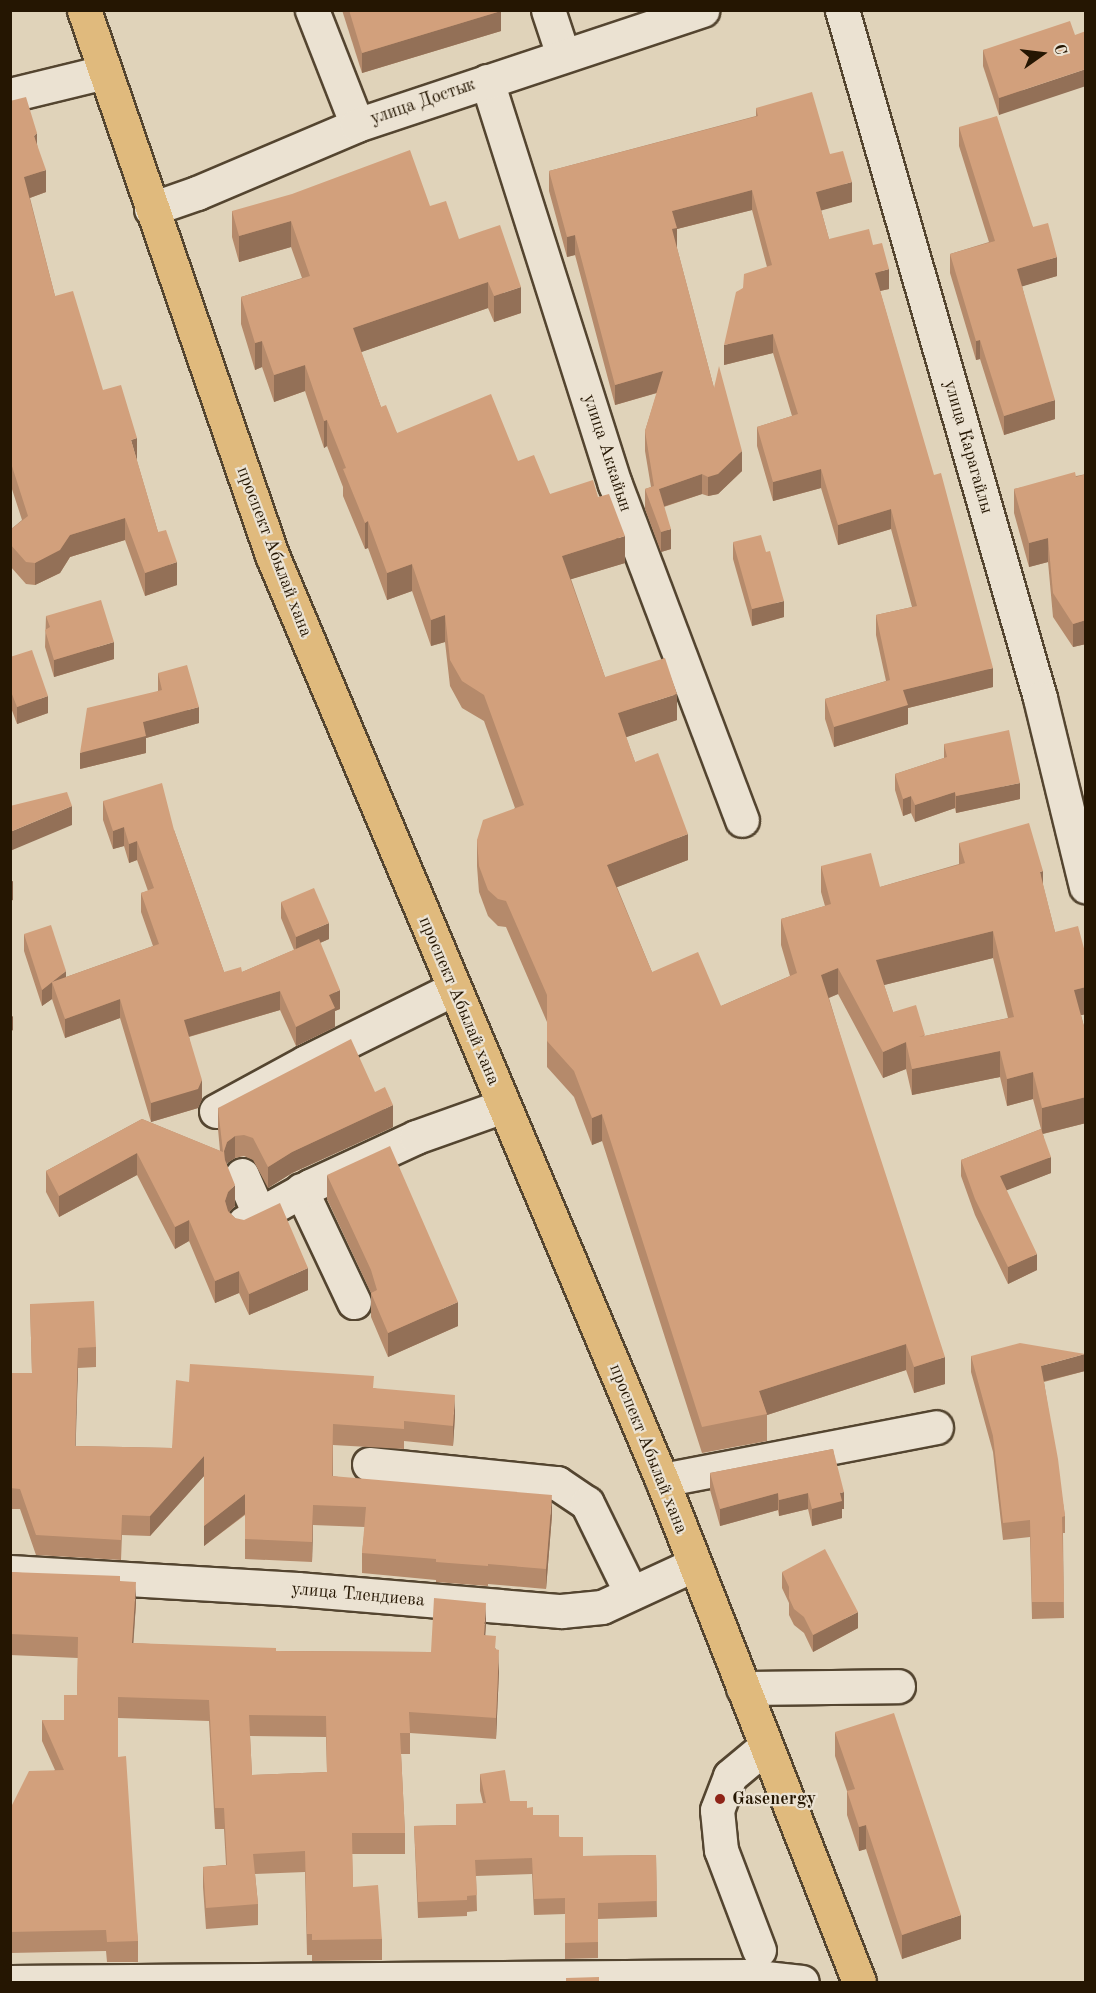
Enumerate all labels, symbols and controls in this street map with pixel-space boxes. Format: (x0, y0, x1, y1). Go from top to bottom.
north arrow (1012, 24, 1072, 84)
text: С (1050, 43, 1069, 57)
street label: улица Достык (368, 74, 478, 130)
street label: улица Карагайлы (939, 378, 997, 516)
street label: улица Аккайын (578, 392, 636, 514)
street label: проспект Абылай хана (231, 464, 317, 640)
street label: проспект Абылай хана (414, 914, 504, 1088)
street label: проспект Абылай хана (604, 1361, 692, 1537)
street label: улица Тлендиева (290, 1578, 426, 1612)
place label: Gasenergy (732, 1788, 816, 1810)
marker: Gasenergy (713, 1792, 727, 1806)

